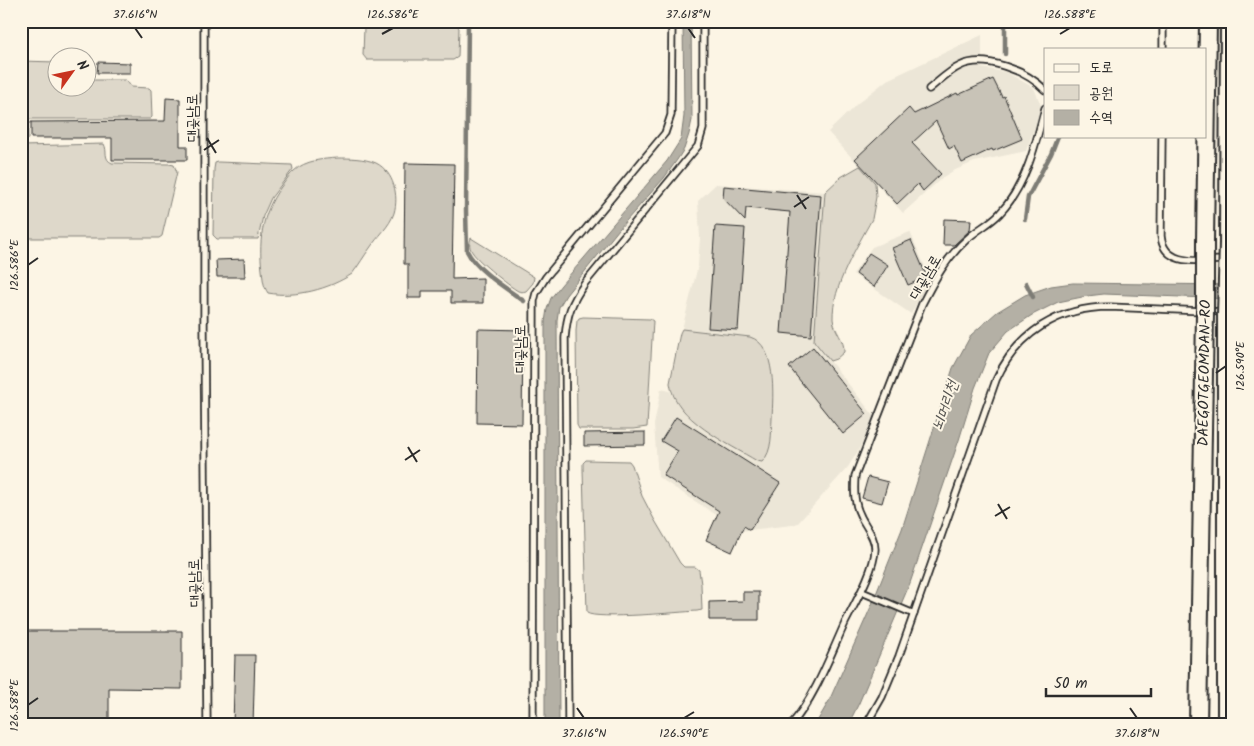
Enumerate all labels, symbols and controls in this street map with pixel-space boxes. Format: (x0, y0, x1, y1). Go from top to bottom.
text: 37.616°N (113, 5, 157, 24)
text: 126.586°E (367, 5, 420, 24)
text: 37.618°N (665, 5, 711, 24)
text: 126.588°E (1044, 5, 1097, 24)
north arrow (48, 48, 98, 98)
legend (1044, 48, 1206, 138)
text: N (70, 56, 94, 75)
text: 도로 (1089, 56, 1113, 80)
text: 공원 (1089, 82, 1113, 106)
street label: 대곶남로 (181, 94, 205, 142)
text: 수역 (1089, 106, 1113, 130)
text: 126.586°E (5, 238, 24, 291)
street label: 대곶남로 (903, 251, 948, 304)
street label: DAEGOTGEOMDAN-RO (1192, 299, 1218, 447)
street label: 대곶남로 (509, 325, 533, 373)
text: 126.590°E (1231, 340, 1250, 391)
water label: 뇌머리천 (925, 375, 966, 434)
street label: 대곶남로 (183, 559, 207, 607)
scale bar (1046, 666, 1152, 698)
text: 50 m (1054, 672, 1088, 696)
text: 126.588°E (5, 678, 24, 731)
text: 37.616°N (562, 724, 606, 743)
text: 126.590°E (659, 724, 710, 743)
text: 37.618°N (1114, 724, 1160, 743)

